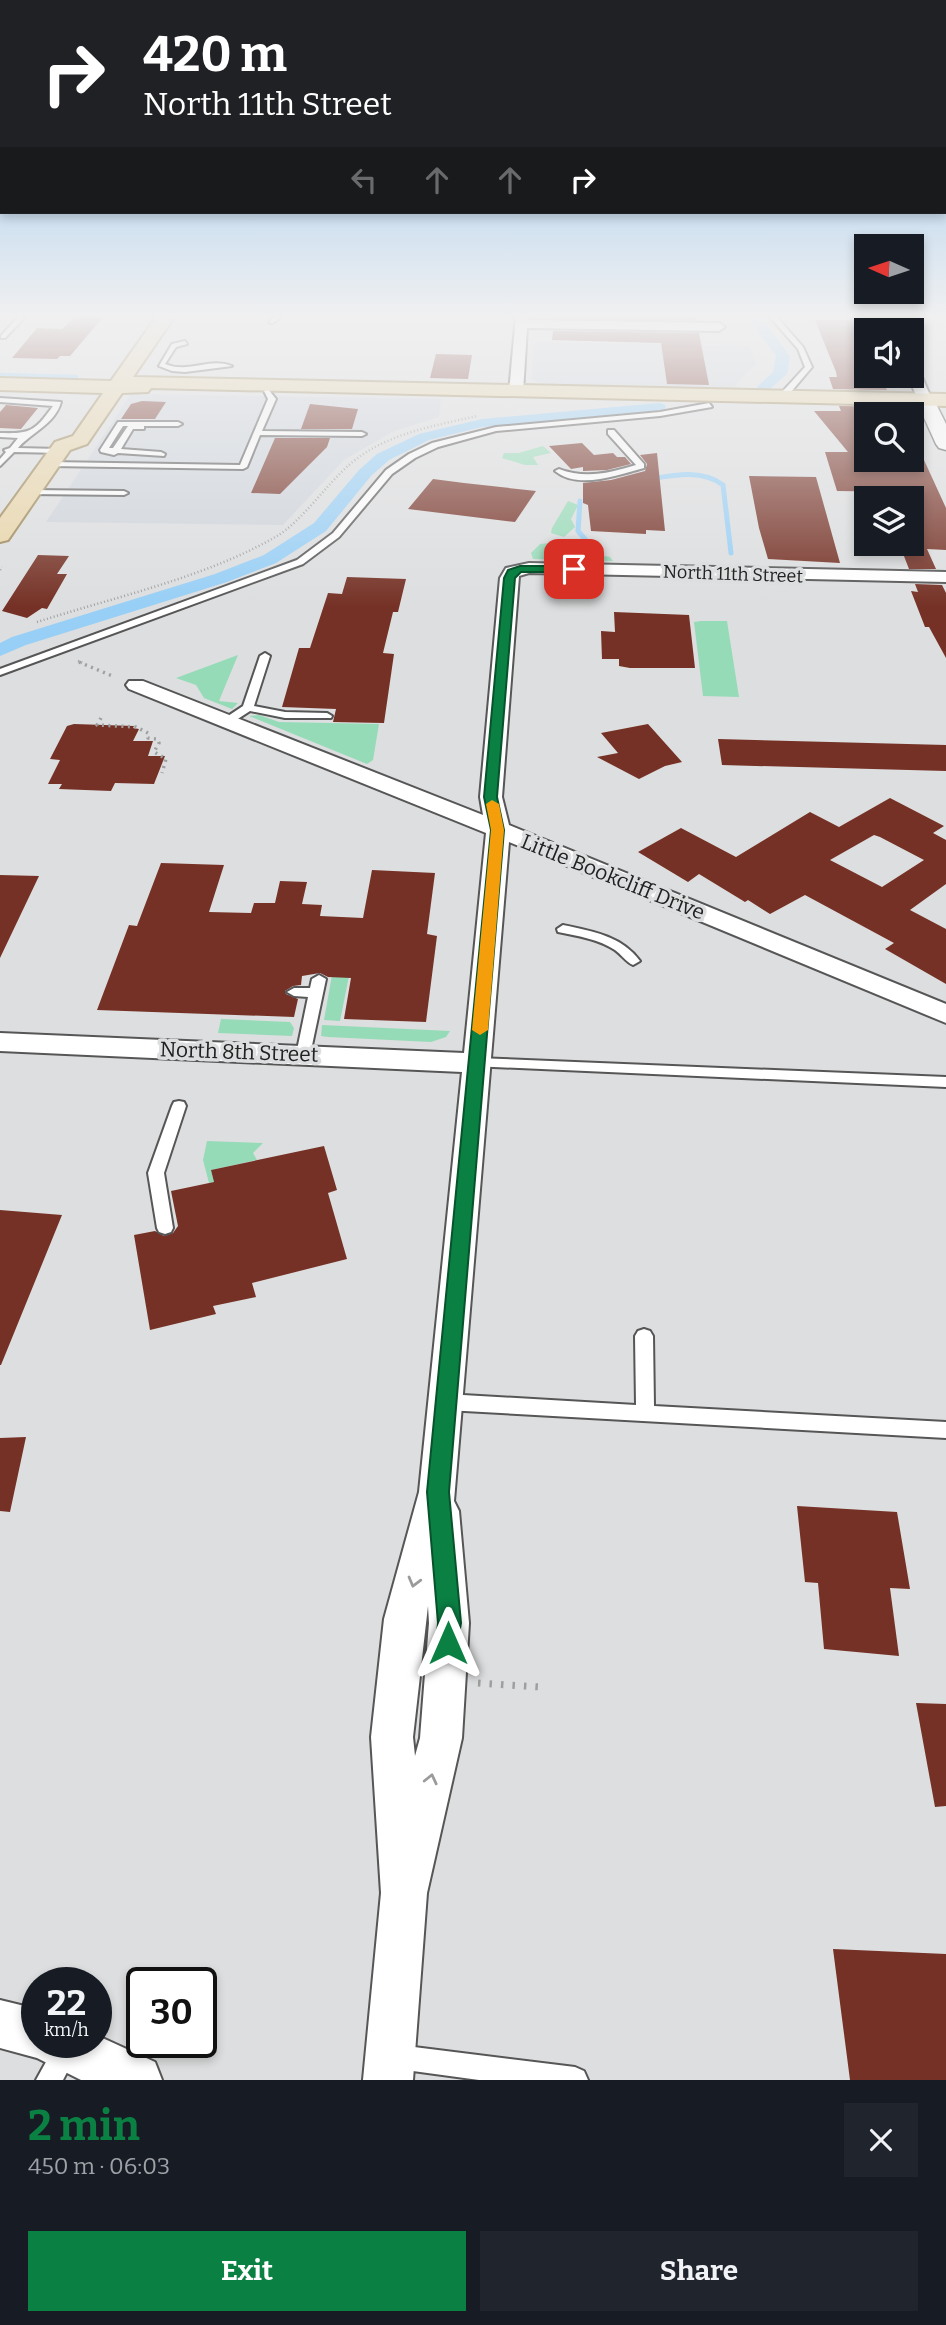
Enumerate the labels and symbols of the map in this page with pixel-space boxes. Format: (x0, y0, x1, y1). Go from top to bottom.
north arrow (854, 234, 924, 304)
pin (544, 539, 604, 599)
street label: North 11th Street (663, 561, 804, 587)
street label: Little Bookcliff Drive (517, 828, 709, 926)
street label: North 8th Street (159, 1036, 319, 1068)
one-way arrow (408, 1575, 422, 1587)
position arrow (411, 1606, 485, 1680)
one-way arrow (423, 1773, 437, 1785)
speed limit sign: 30 (126, 1967, 217, 2058)

